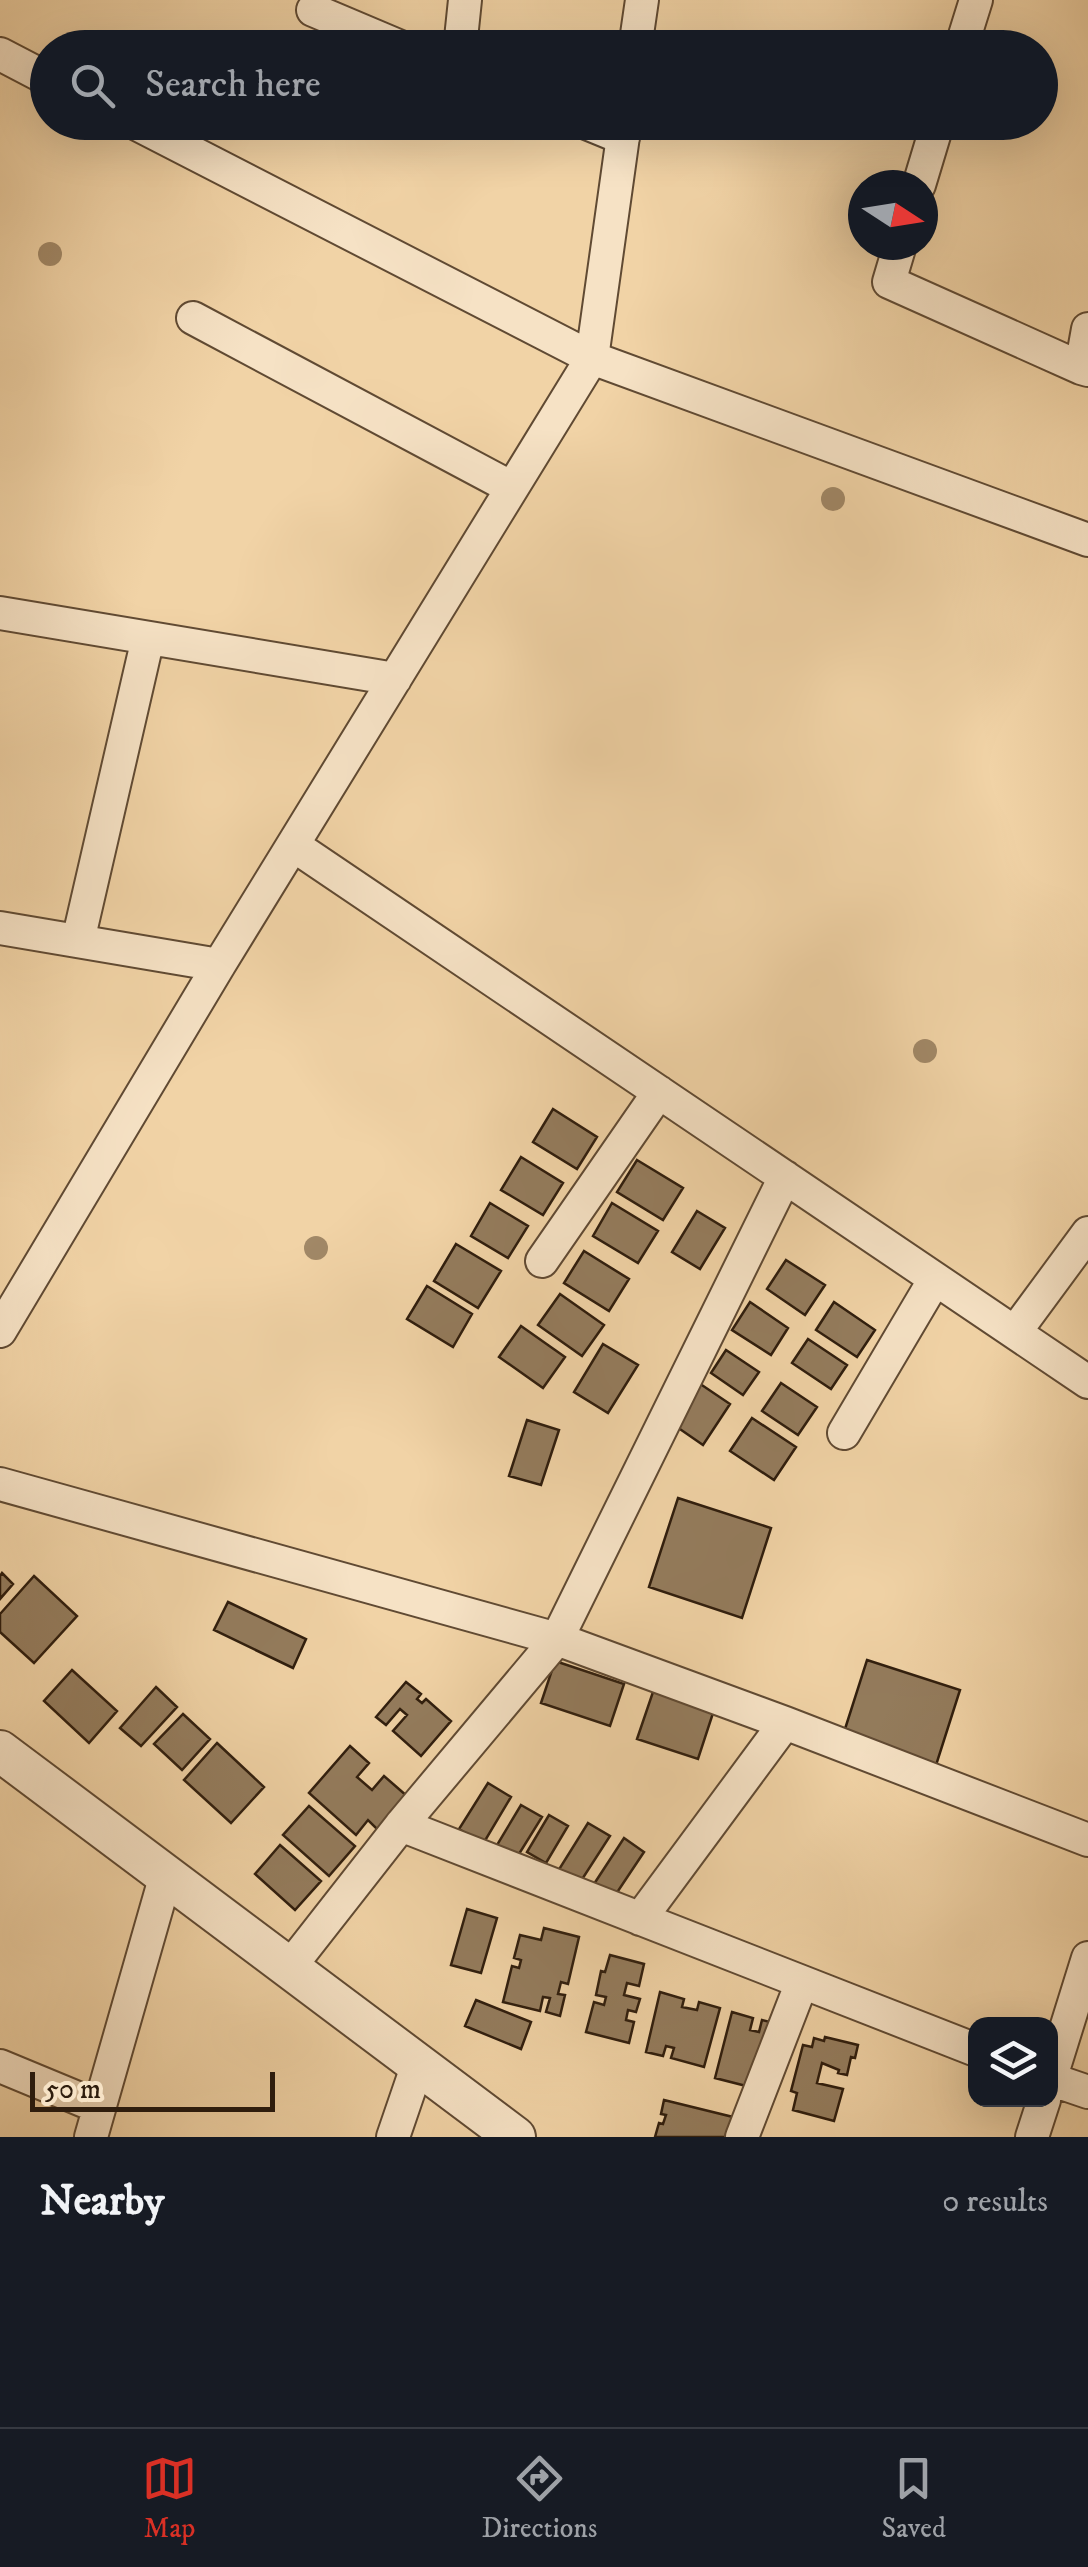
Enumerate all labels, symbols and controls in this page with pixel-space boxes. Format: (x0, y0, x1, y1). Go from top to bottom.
search box (30, 30, 1058, 140)
icon: search (65, 58, 120, 113)
text: Search here (145, 61, 321, 109)
north arrow (848, 170, 938, 260)
map controls (968, 2017, 1058, 2107)
button: layers (968, 2017, 1058, 2107)
scale bar (30, 2067, 275, 2112)
text: 50 m (45, 2072, 101, 2107)
text: Nearby (40, 2176, 164, 2228)
text: 0 results (942, 2182, 1048, 2222)
tab: Map (142, 2451, 197, 2546)
tab: Directions (481, 2451, 597, 2546)
tab: Saved (882, 2451, 946, 2546)

